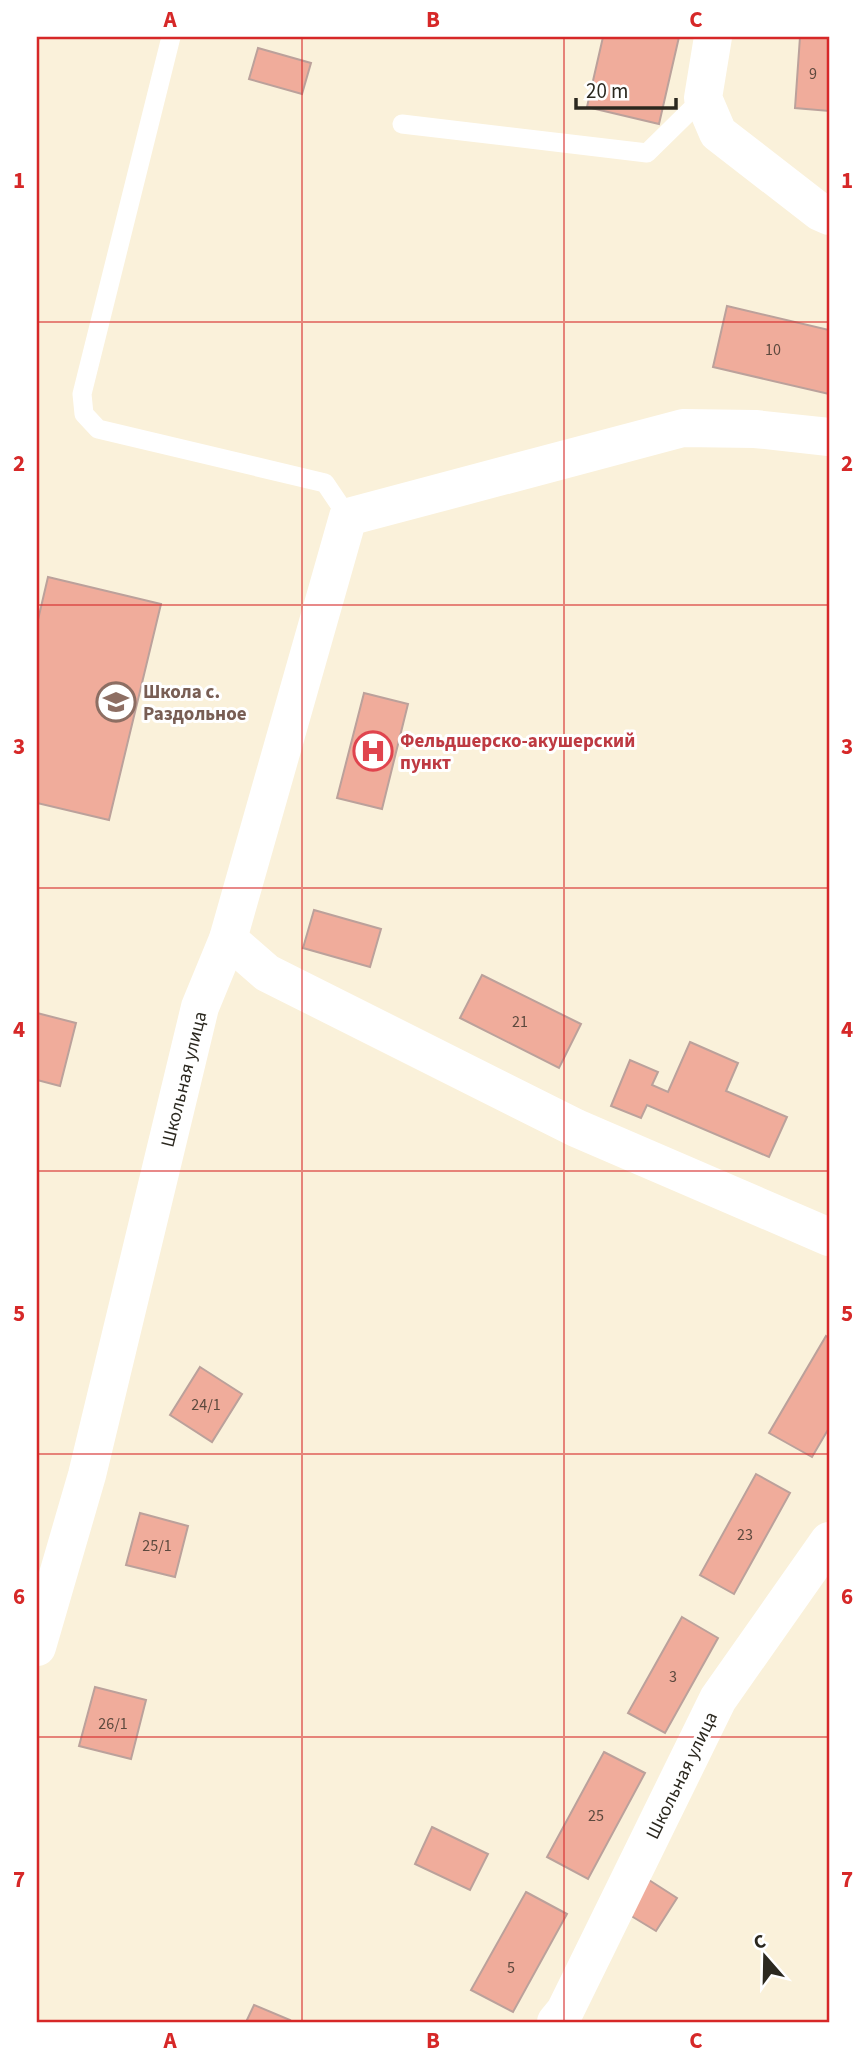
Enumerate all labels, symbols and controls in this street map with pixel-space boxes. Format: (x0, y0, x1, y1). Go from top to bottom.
text: A (162, 3, 177, 36)
text: B (426, 3, 440, 36)
text: C (689, 3, 703, 36)
house number: 9 (809, 63, 817, 85)
scale bar (576, 66, 675, 110)
text: 20 m (586, 76, 628, 106)
text: 1 (13, 164, 25, 197)
text: 1 (841, 164, 853, 197)
house number: 10 (765, 339, 781, 361)
text: 2 (13, 447, 25, 480)
text: 2 (841, 447, 853, 480)
place label: Школа с. Раздольное (143, 679, 247, 728)
school or university icon: Школа с. Раздольное (95, 681, 137, 723)
place label: Фельдшерско-акушерский пункт (400, 728, 635, 777)
text: 3 (13, 730, 25, 763)
hospital icon: Фельдшерско-акушерский пункт (352, 730, 394, 772)
text: 3 (841, 730, 853, 763)
street label: Школьная улица (155, 1009, 214, 1150)
house number: 21 (512, 1011, 528, 1033)
text: 4 (13, 1013, 25, 1046)
text: 4 (841, 1013, 853, 1046)
text: 5 (13, 1297, 25, 1330)
text: 5 (841, 1297, 853, 1330)
house number: 24/1 (191, 1394, 221, 1416)
house number: 23 (737, 1524, 753, 1546)
house number: 25/1 (142, 1535, 172, 1557)
text: 6 (13, 1580, 25, 1613)
text: 6 (841, 1580, 853, 1613)
house number: 3 (669, 1666, 677, 1688)
street label: Школьная улица (640, 1707, 725, 1844)
house number: 26/1 (98, 1713, 128, 1735)
house number: 25 (588, 1805, 604, 1827)
text: 7 (13, 1863, 25, 1896)
text: 7 (841, 1863, 853, 1896)
north arrow (730, 1923, 800, 1993)
text: С (750, 1928, 770, 1957)
house number: 5 (507, 1957, 515, 1979)
text: A (162, 2024, 177, 2057)
text: B (426, 2024, 440, 2057)
text: C (689, 2024, 703, 2057)

